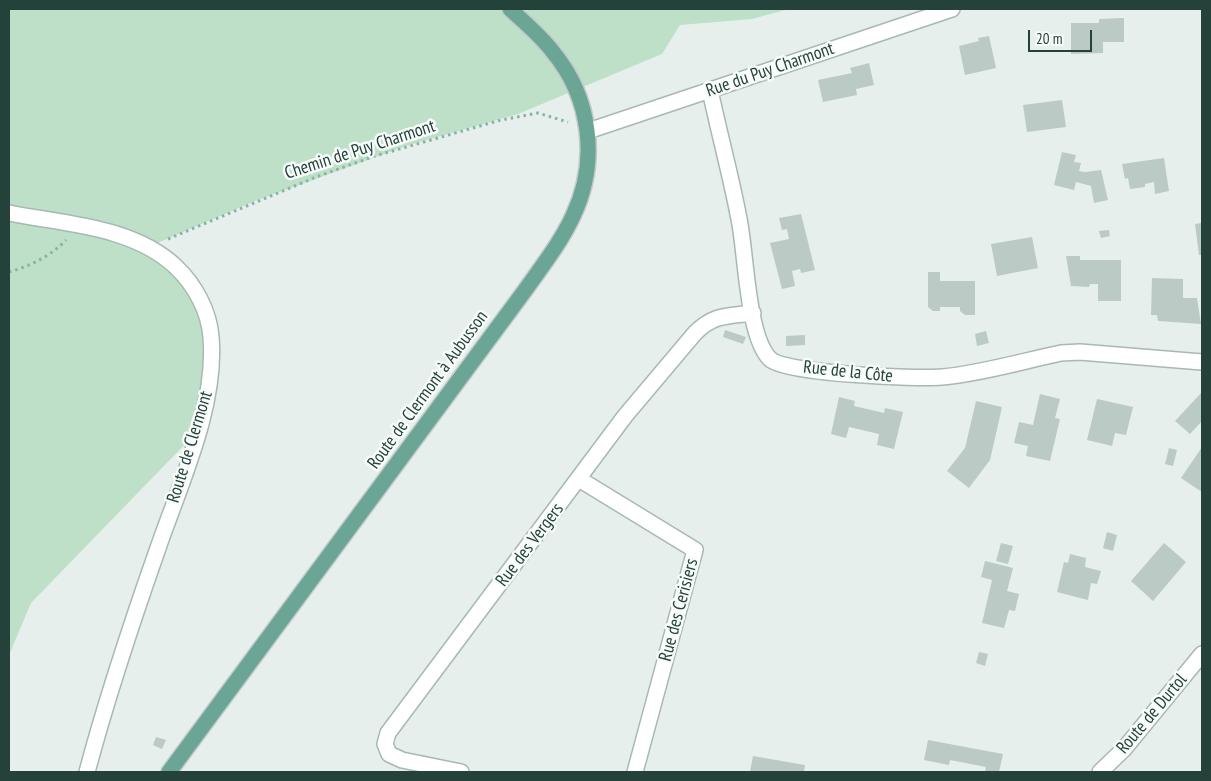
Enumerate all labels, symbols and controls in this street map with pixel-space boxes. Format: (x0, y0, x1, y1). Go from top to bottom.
scale bar (1031, 20, 1095, 52)
text: 20 m (1036, 29, 1062, 48)
street label: Rue du Puy Charmont (703, 38, 837, 102)
street label: Chemin de Puy Charmont (282, 116, 438, 184)
street label: Route de Clermont à Aubusson (363, 307, 493, 473)
street label: Rue de la Côte (802, 357, 894, 387)
street label: Route de Clermont (163, 388, 217, 506)
street label: Rue des Vergers (492, 499, 568, 591)
street label: Rue des Cerisiers (655, 556, 703, 664)
street label: Route de Durtol (1112, 670, 1192, 758)

